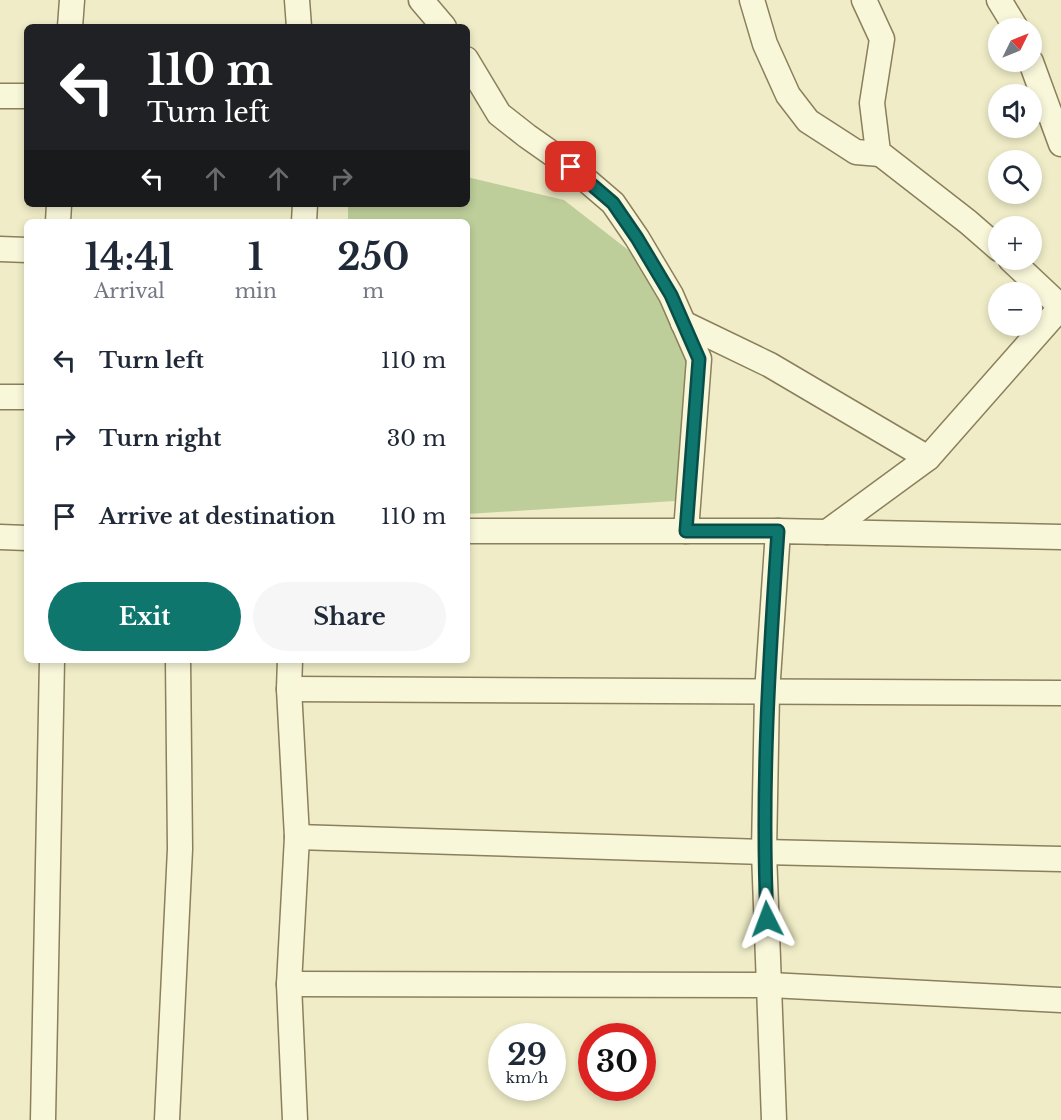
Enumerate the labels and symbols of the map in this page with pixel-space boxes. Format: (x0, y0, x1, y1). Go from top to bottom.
north arrow (988, 18, 1042, 72)
pin (545, 141, 596, 192)
position arrow (735, 887, 799, 951)
speed limit sign: 30 (578, 1023, 656, 1101)

